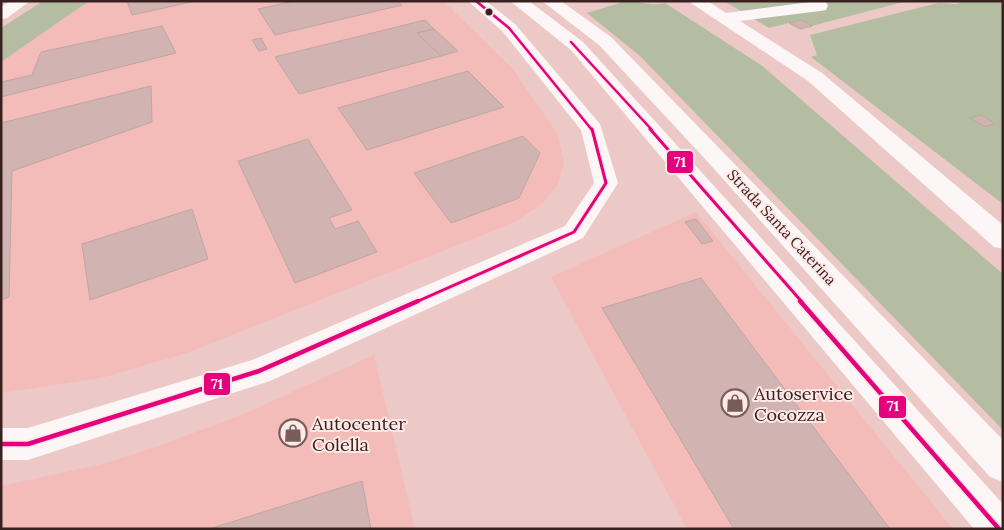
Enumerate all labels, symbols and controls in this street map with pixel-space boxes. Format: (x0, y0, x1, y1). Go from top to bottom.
unlabelled marker (484, 7, 494, 17)
line badge: 71 (666, 150, 694, 174)
text: 71 (674, 153, 686, 171)
street label: Strada Santa Caterina (723, 165, 841, 289)
line badge: 71 (203, 372, 231, 396)
text: 71 (211, 375, 223, 393)
place label: Autoservice Cocozza (753, 382, 853, 426)
shop icon: Autoservice Cocozza (720, 388, 750, 418)
line badge: 71 (878, 395, 907, 419)
text: 71 (887, 397, 899, 415)
place label: Autocenter Colella (311, 412, 406, 456)
shop icon: Autocenter Colella (278, 418, 308, 448)

